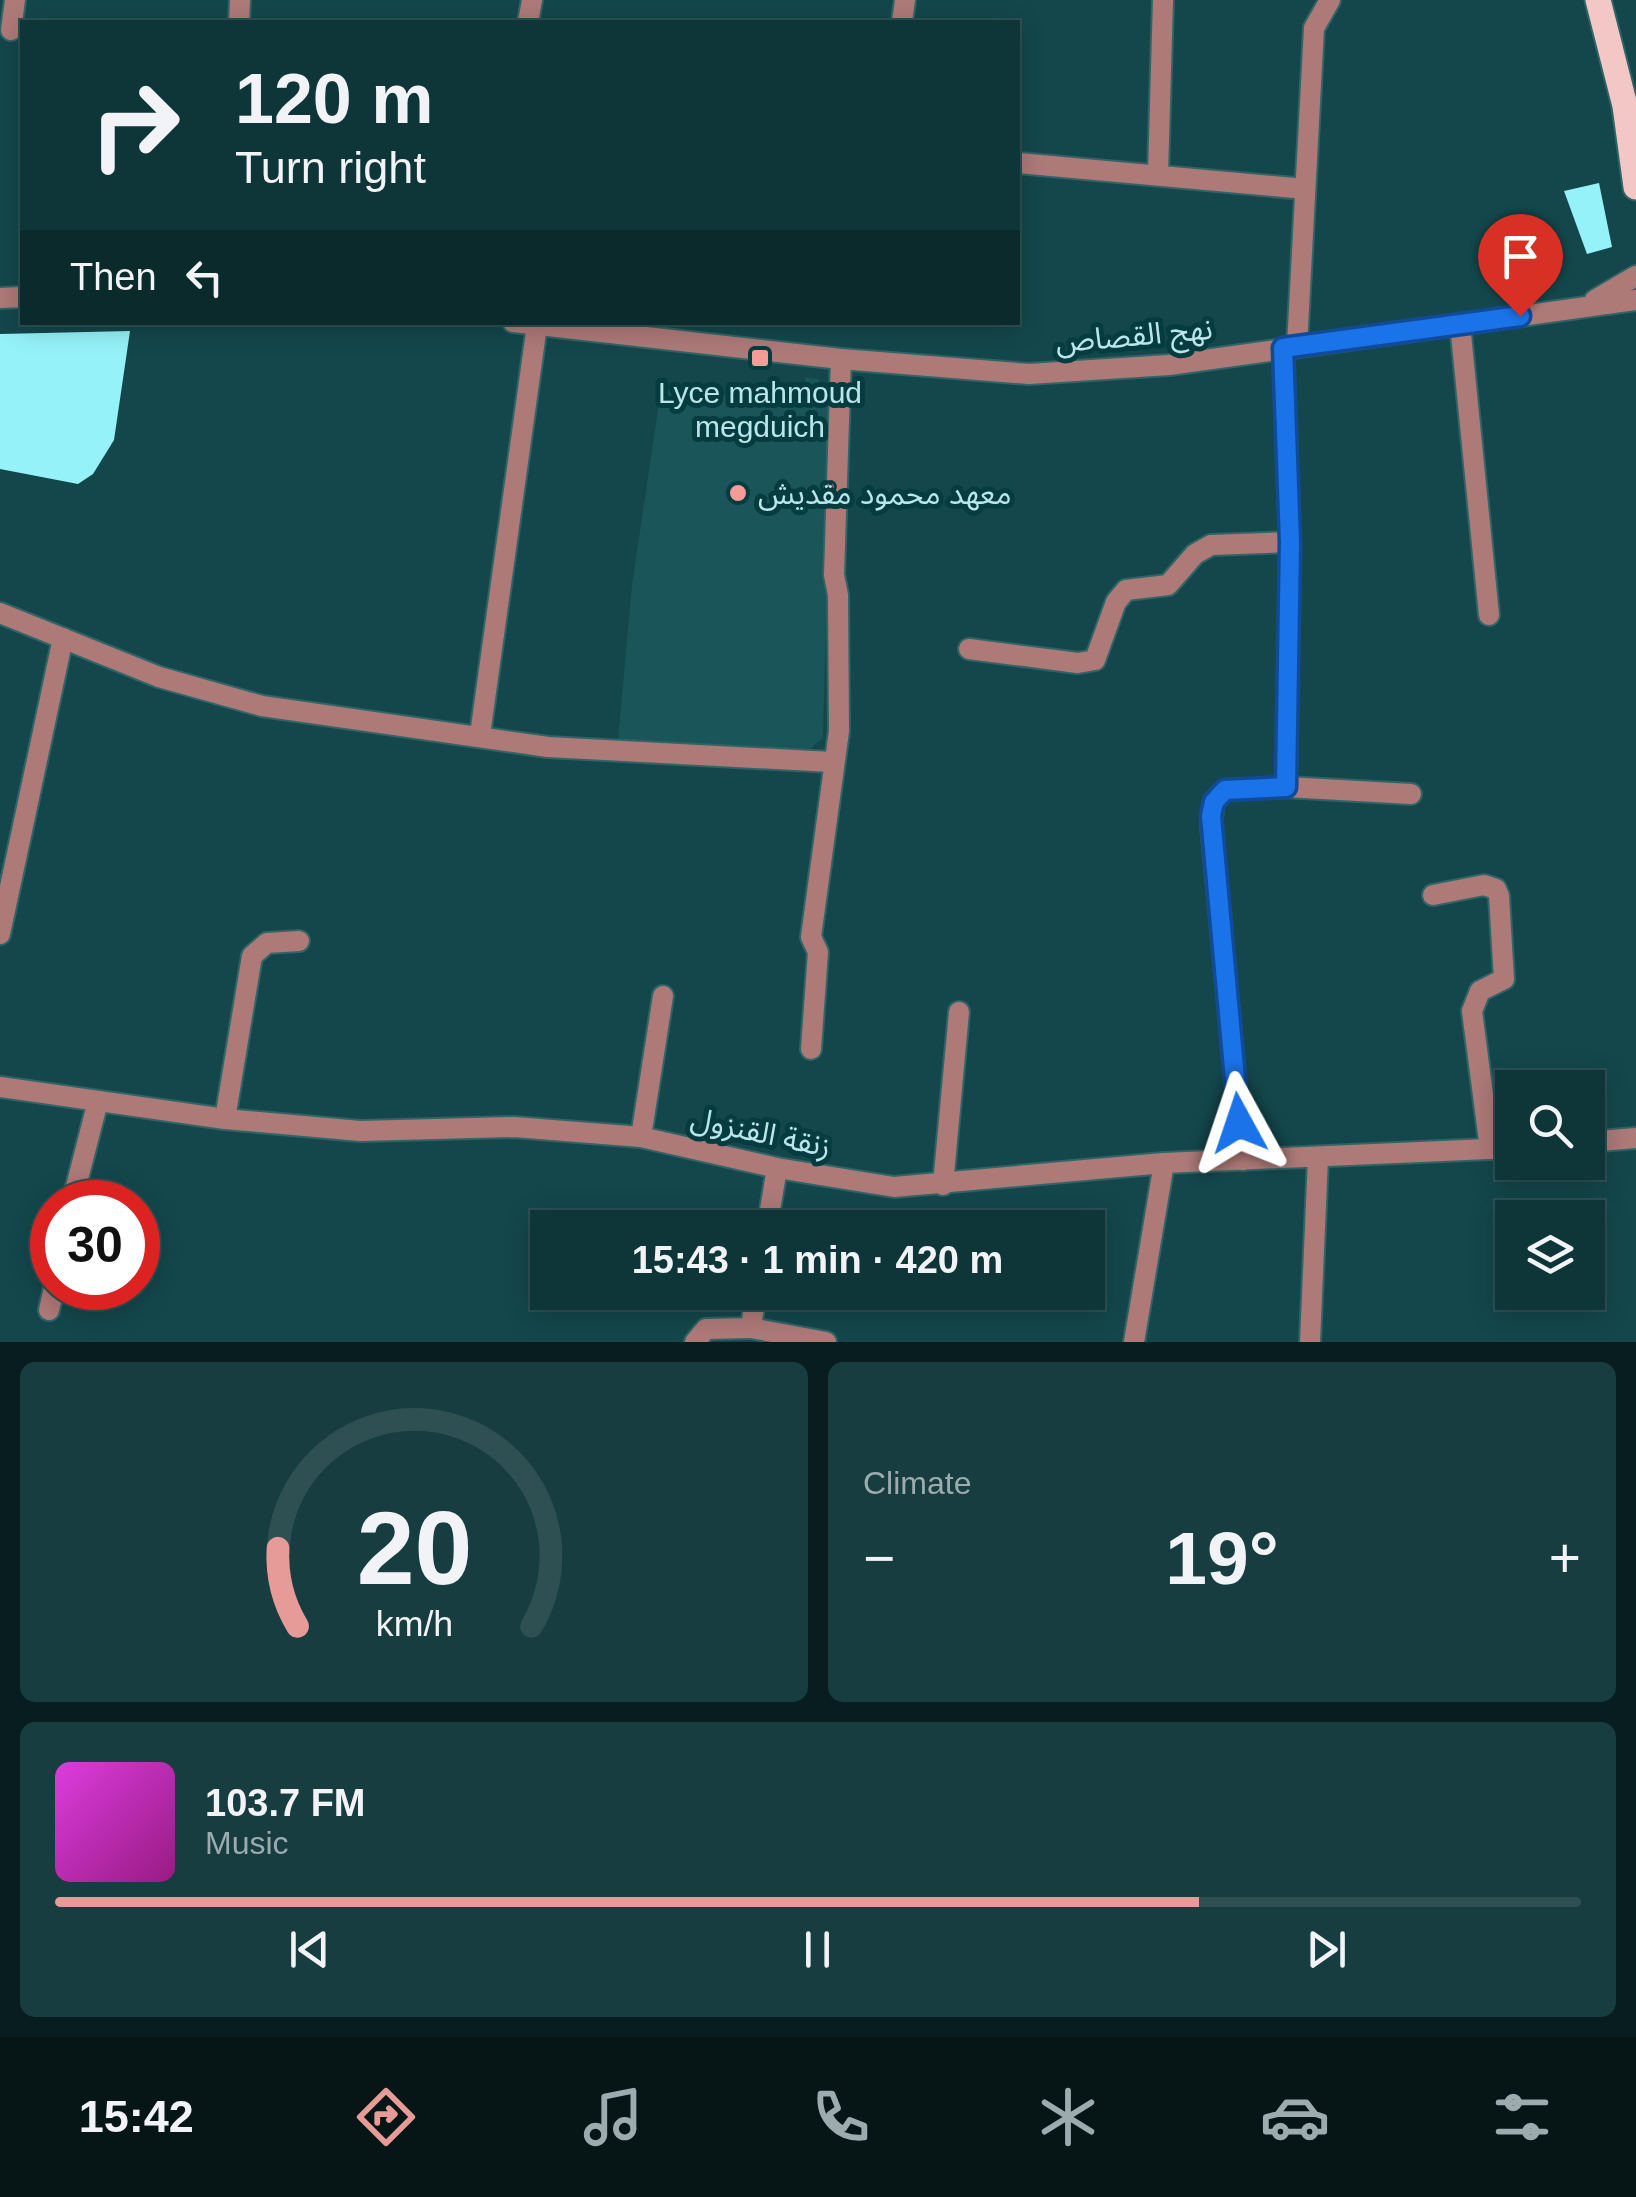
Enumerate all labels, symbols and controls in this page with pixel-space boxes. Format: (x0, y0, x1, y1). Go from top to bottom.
icon: right (70, 60, 200, 190)
text: 120 m (235, 60, 433, 138)
text: Turn right (235, 142, 426, 193)
pin (1478, 214, 1563, 317)
icon: arrive (1493, 229, 1548, 284)
icon: left (177, 250, 232, 305)
text: Then (70, 256, 157, 298)
street label: نهج القصاص (1054, 312, 1214, 364)
marker: Lyce mahmoud megduich (749, 347, 771, 369)
place label: Lyce mahmoud megduich (658, 376, 862, 443)
place label: معهد محمود مقديش (758, 477, 1012, 511)
marker: معهد محمود مقديش (727, 482, 749, 504)
map controls (1495, 1070, 1605, 1310)
button: search (1495, 1070, 1605, 1180)
position arrow (1187, 1071, 1291, 1175)
street label: زنقة القنزول (688, 1101, 834, 1165)
speed limit sign: 30 (30, 1180, 160, 1310)
button: layers (1495, 1200, 1605, 1310)
text: 15:43 · 1 min · 420 m (632, 1239, 1003, 1281)
text: Climate (863, 1465, 971, 1501)
text: 20 (356, 1490, 472, 1606)
text: 19° (1165, 1516, 1279, 1600)
text: − (863, 1527, 895, 1589)
text: + (1549, 1527, 1581, 1589)
text: km/h (375, 1604, 453, 1644)
text: 103.7 FM (205, 1782, 366, 1824)
text: Music (205, 1825, 289, 1861)
icon: previous (282, 1922, 337, 1977)
icon: pause (790, 1922, 845, 1977)
icon: next (1299, 1922, 1354, 1977)
icon: directions (351, 2082, 421, 2152)
icon: music (578, 2082, 648, 2152)
icon: phone (806, 2082, 876, 2152)
icon: climate (1033, 2082, 1103, 2152)
icon: car (1260, 2082, 1330, 2152)
icon: filters (1487, 2082, 1557, 2152)
text: 15:42 (79, 2091, 194, 2142)

